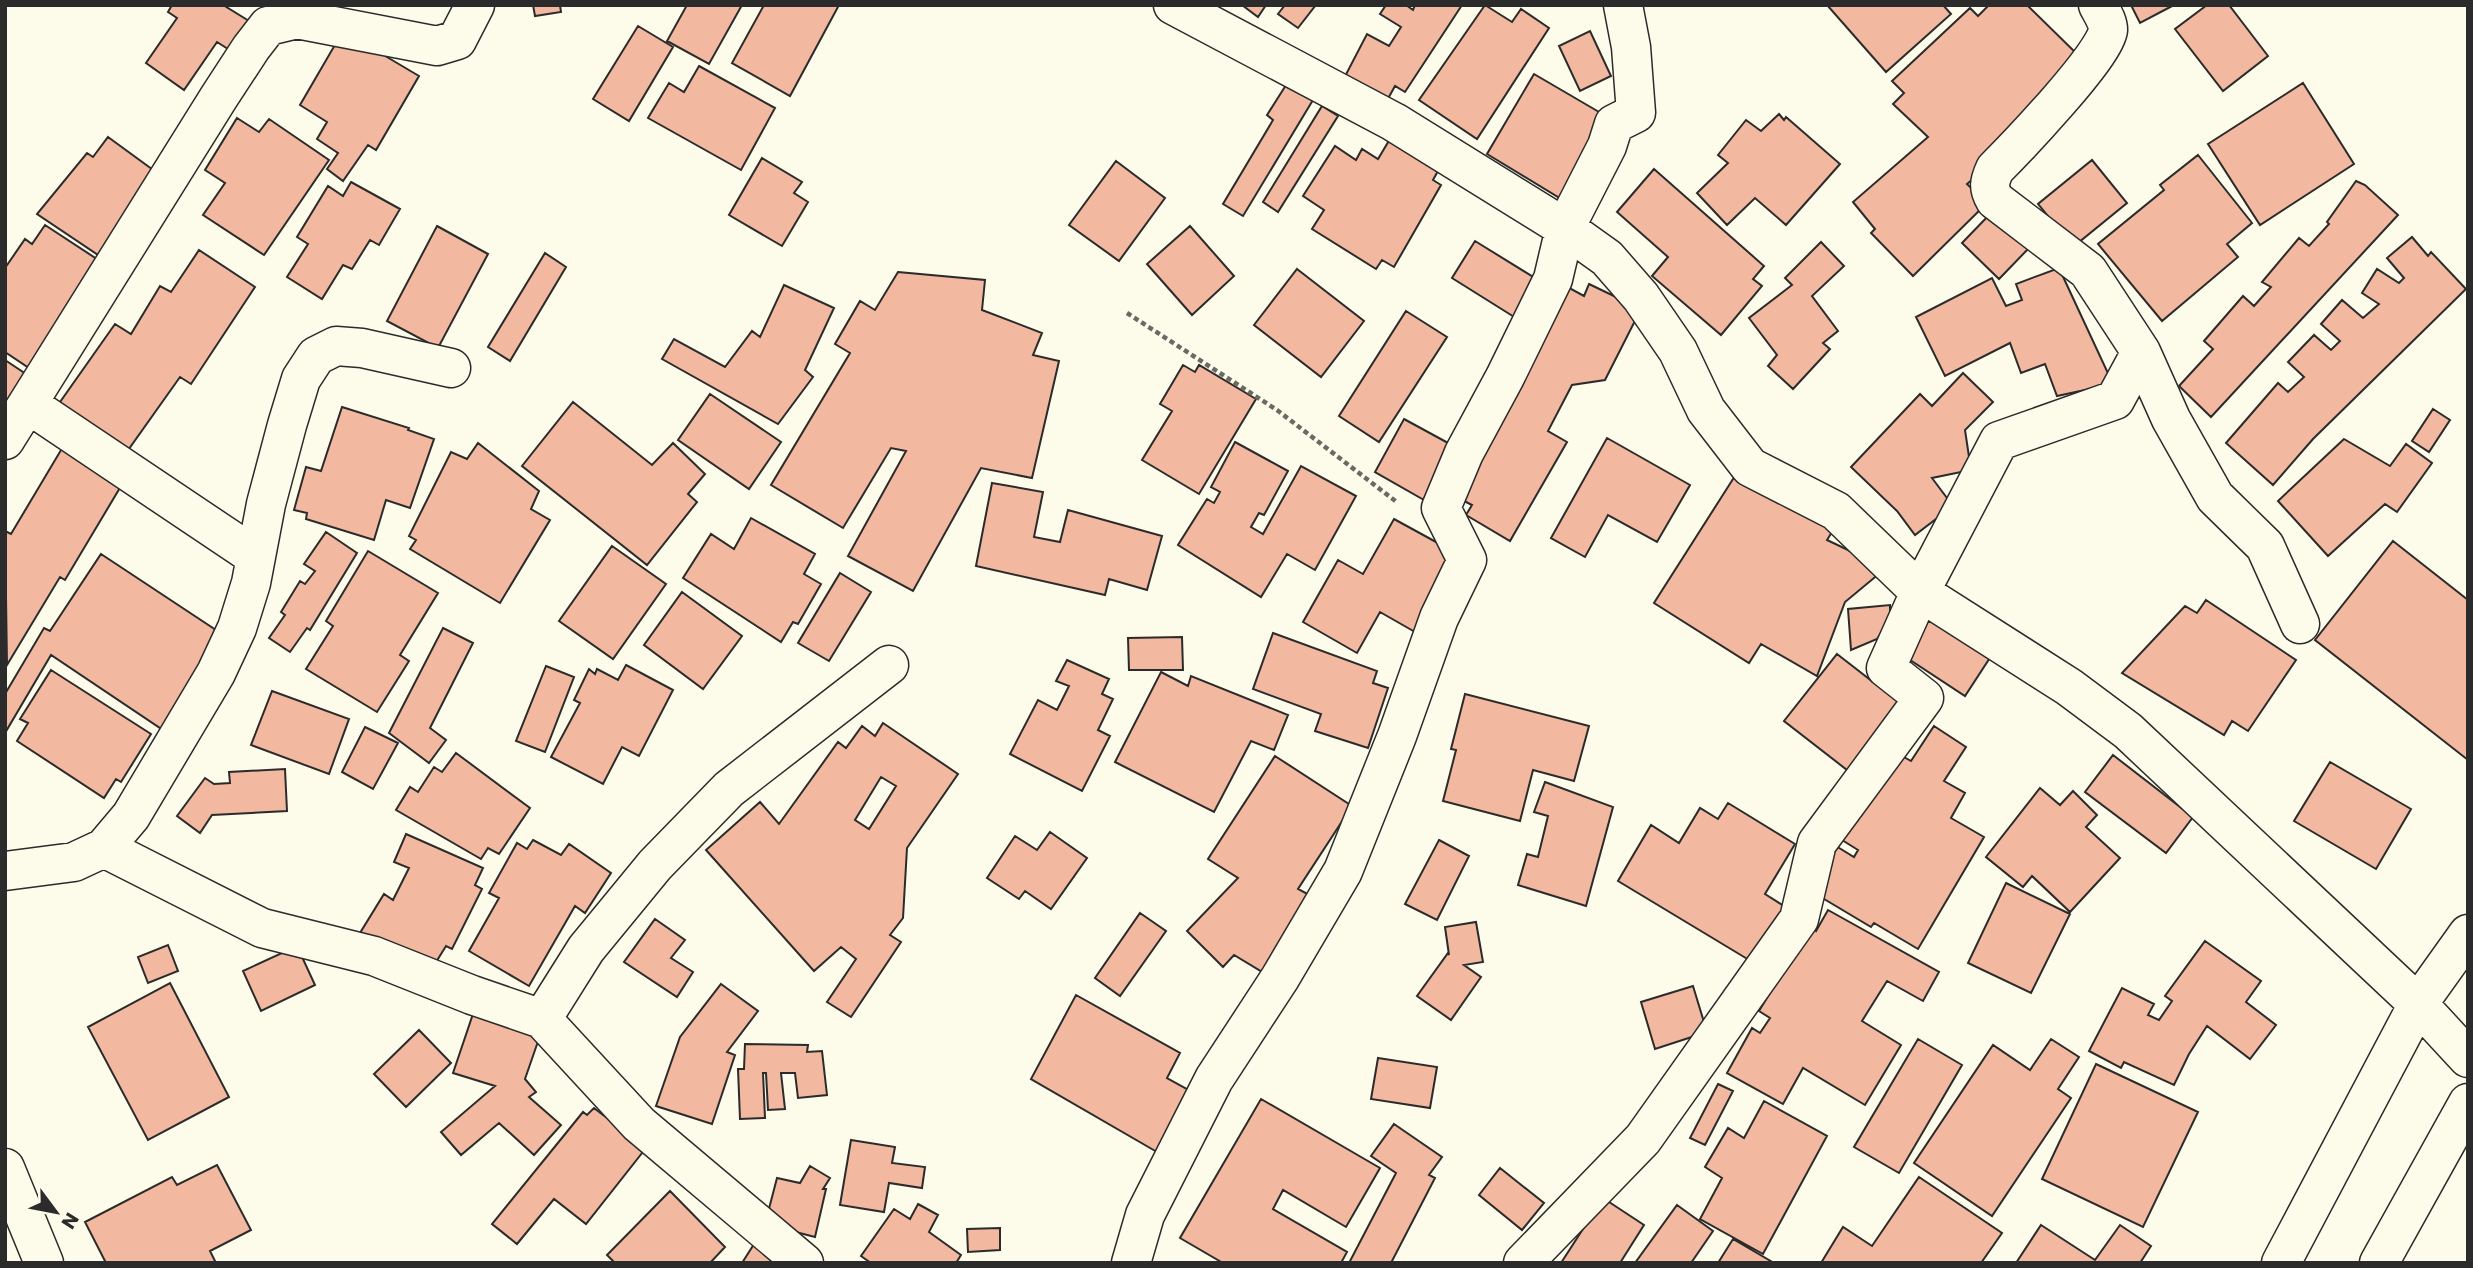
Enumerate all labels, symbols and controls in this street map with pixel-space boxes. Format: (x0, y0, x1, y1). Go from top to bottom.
north arrow (21, 1177, 91, 1247)
text: N (55, 1208, 85, 1234)

